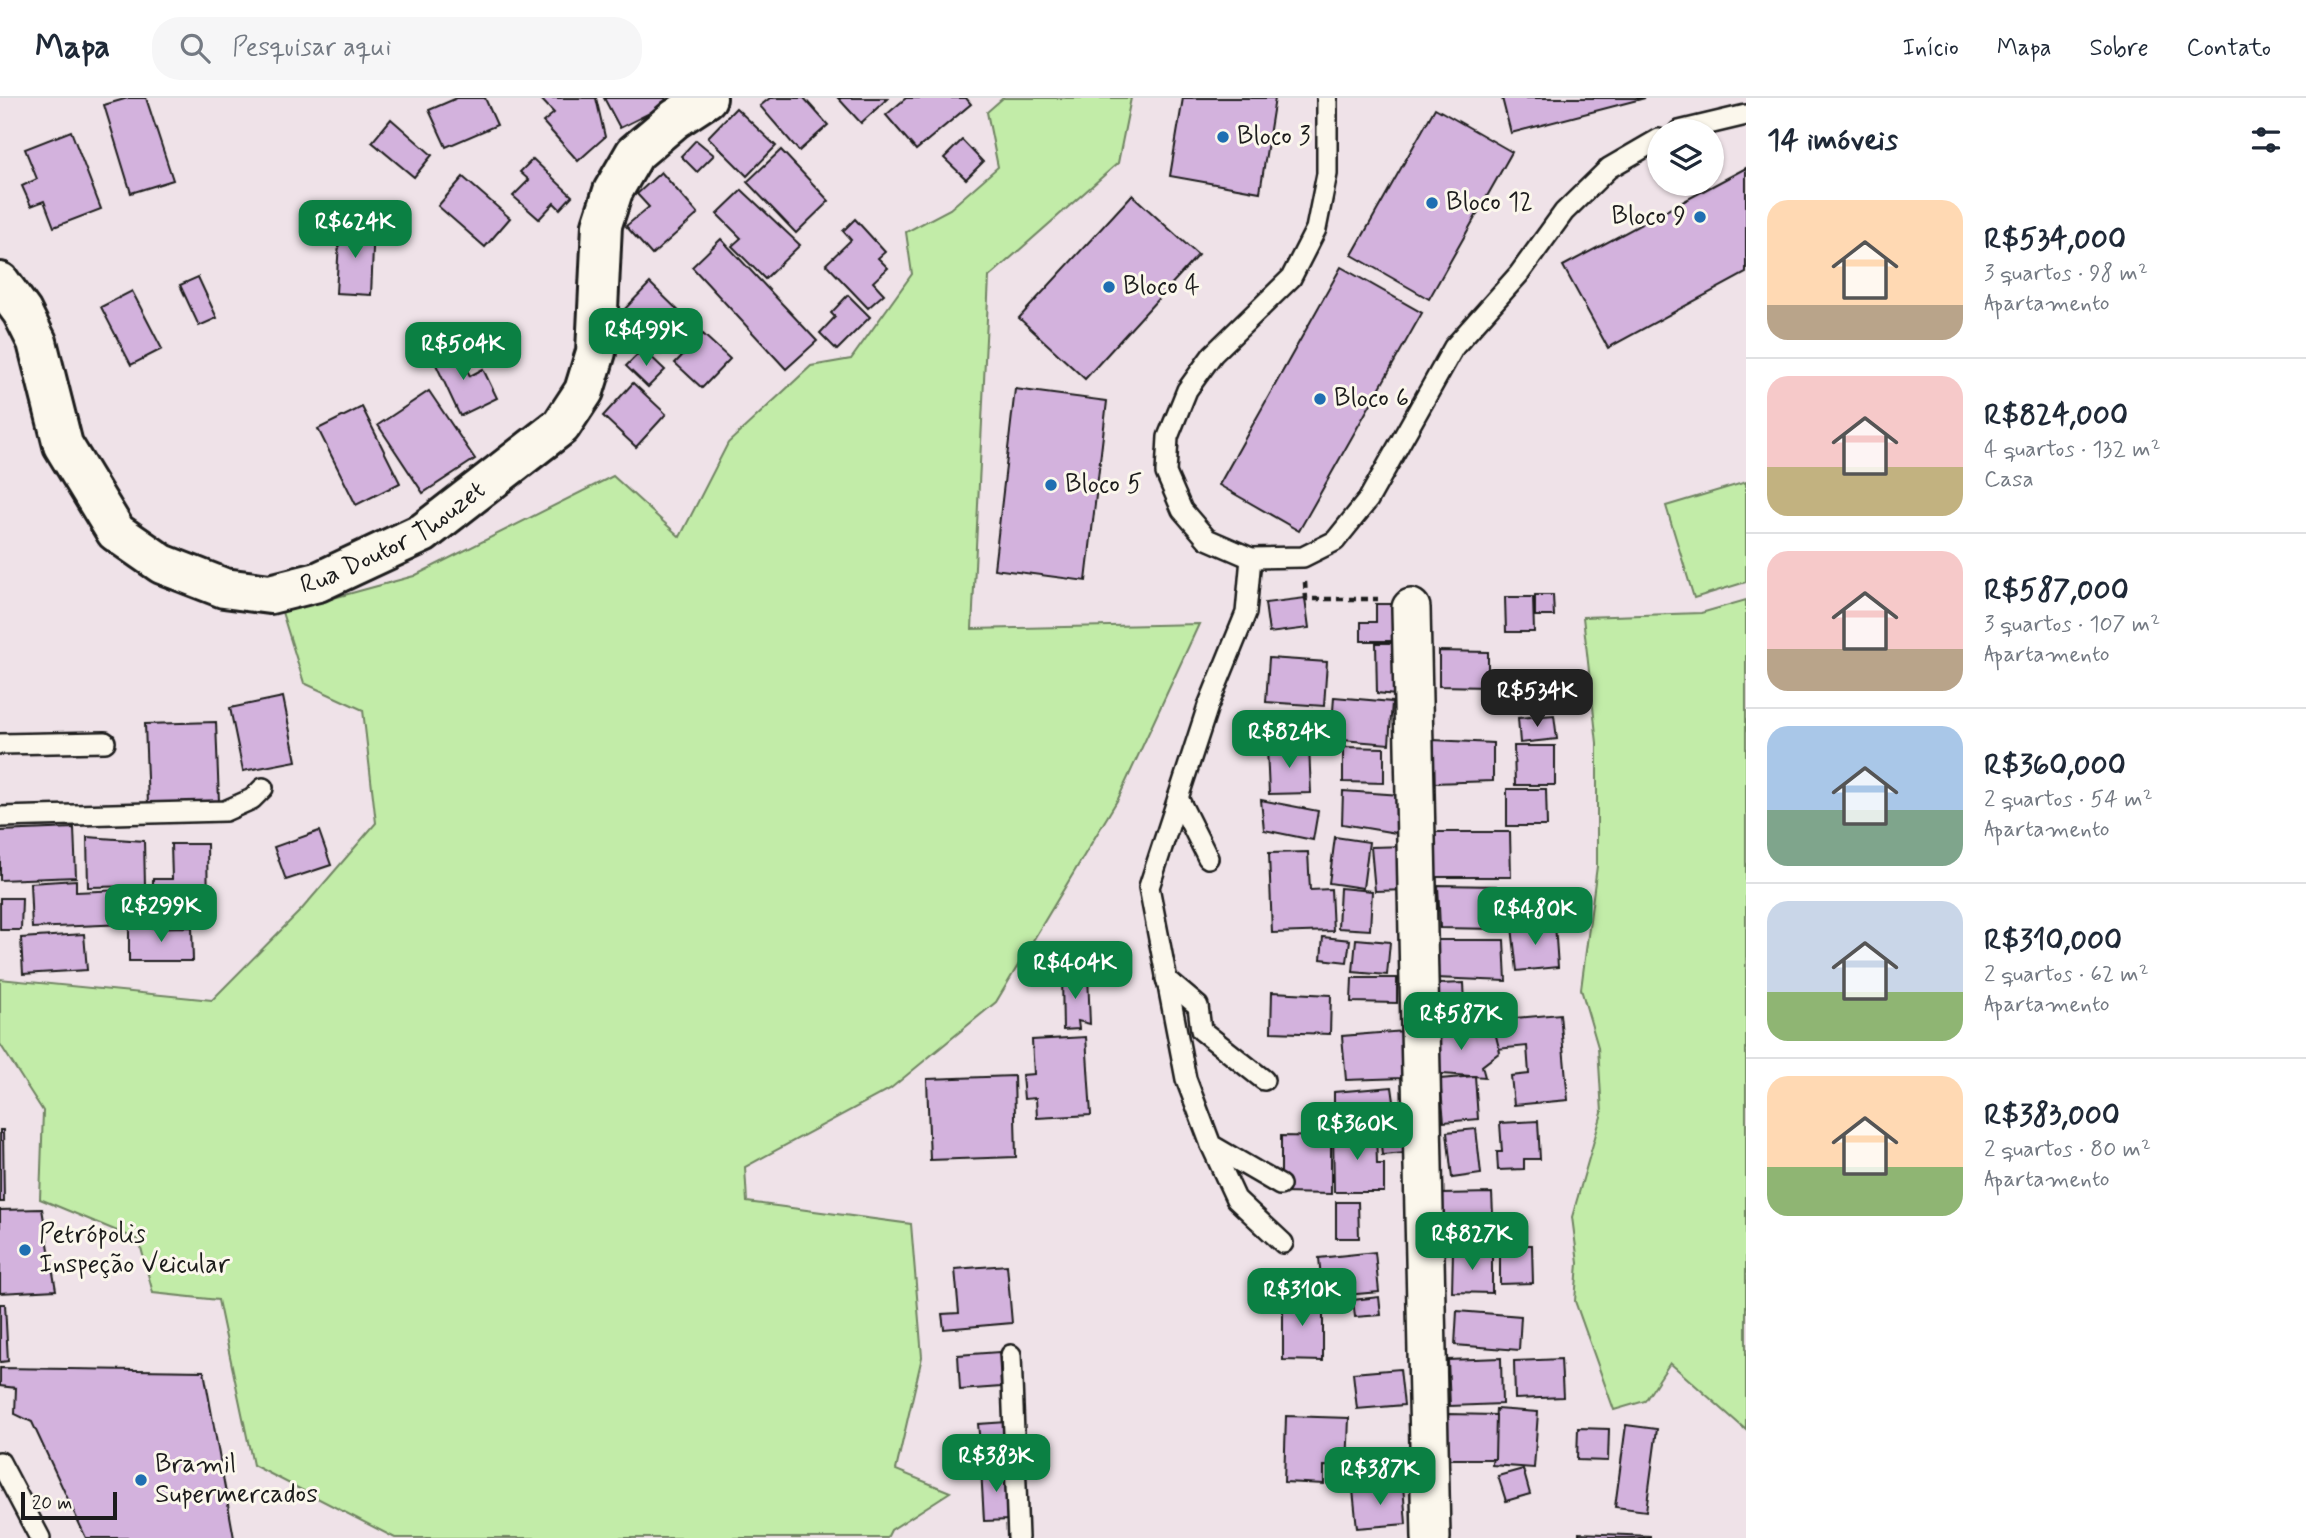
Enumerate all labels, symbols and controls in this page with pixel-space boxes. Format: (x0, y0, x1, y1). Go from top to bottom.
search box (152, 17, 642, 80)
text: Mapa (35, 26, 110, 70)
icon: search (176, 29, 214, 67)
text: Pesquisar aqui (232, 31, 391, 65)
text: Início (1902, 33, 1959, 64)
text: Mapa (1997, 33, 2051, 64)
text: Sobre (2089, 33, 2149, 64)
text: Contato (2187, 33, 2271, 64)
map controls (1647, 119, 1724, 196)
button: layers (1647, 119, 1724, 196)
place label: Bloco 3 (1237, 120, 1311, 154)
text: 14 imóveis (1767, 121, 1898, 160)
icon: filters (2247, 121, 2285, 159)
marker: Bloco 3 (1215, 129, 1231, 145)
place label: Bloco 12 (1446, 186, 1533, 220)
marker: Bloco 12 (1424, 195, 1440, 211)
pin: R$624K (298, 200, 412, 260)
place label: Bloco 9 (1611, 200, 1686, 234)
text: R$624K (315, 208, 395, 238)
marker: Bloco 9 (1692, 209, 1708, 225)
text: R$534,000 (1984, 220, 2126, 259)
icon: home (1823, 228, 1907, 312)
text: 3 quartos · 98 m² (1984, 259, 2148, 289)
place label: Bloco 4 (1123, 270, 1200, 304)
marker: Bloco 4 (1101, 279, 1117, 295)
text: Apartamento (1984, 289, 2110, 319)
pin: R$499K (589, 308, 703, 368)
text: R$499K (605, 316, 687, 346)
pin: R$504K (406, 322, 520, 382)
text: R$504K (421, 330, 505, 360)
place label: Bloco 6 (1334, 382, 1409, 416)
marker: Bloco 6 (1312, 391, 1328, 407)
text: R$824,000 (1984, 396, 2128, 435)
icon: home (1823, 404, 1907, 488)
text: 4 quartos · 132 m² (1984, 435, 2161, 465)
text: Casa (1984, 465, 2034, 495)
place label: Bloco 5 (1065, 468, 1142, 502)
street label: Rua Doutor Thouzet (297, 474, 493, 603)
marker: Bloco 5 (1043, 477, 1059, 493)
text: R$587,000 (1984, 571, 2129, 610)
icon: home (1823, 579, 1907, 663)
text: 3 quartos · 107 m² (1984, 610, 2160, 640)
text: Apartamento (1984, 640, 2110, 670)
pin: R$534K (1480, 670, 1594, 729)
text: R$534K (1497, 677, 1577, 707)
pin: R$824K (1232, 710, 1346, 770)
text: R$824K (1248, 718, 1330, 748)
text: R$360,000 (1984, 746, 2126, 785)
icon: home (1823, 754, 1907, 838)
text: 2 quartos · 54 m² (1984, 785, 2153, 815)
text: Apartamento (1984, 815, 2110, 845)
pin: R$299K (104, 884, 218, 944)
pin: R$480K (1478, 888, 1592, 947)
text: R$299K (121, 892, 201, 922)
text: R$480K (1494, 895, 1576, 925)
text: R$310,000 (1984, 921, 2122, 960)
icon: home (1823, 929, 1907, 1013)
pin: R$404K (1018, 942, 1132, 1001)
text: R$404K (1033, 949, 1117, 979)
text: 2 quartos · 62 m² (1984, 960, 2149, 990)
text: Apartamento (1984, 990, 2110, 1020)
pin: R$587K (1404, 992, 1518, 1052)
text: R$587K (1420, 1000, 1502, 1030)
text: R$383,000 (1984, 1096, 2120, 1135)
pin: R$360K (1300, 1102, 1414, 1162)
icon: home (1823, 1104, 1907, 1188)
text: R$360K (1317, 1110, 1397, 1140)
text: 2 quartos · 80 m² (1984, 1135, 2151, 1165)
text: Apartamento (1984, 1165, 2110, 1195)
pin: R$827K (1415, 1212, 1529, 1272)
place label: Petrópolis Inspeção Veicular (39, 1218, 231, 1282)
text: R$827K (1431, 1220, 1513, 1250)
marker: Petrópolis Inspeção Veicular (17, 1242, 33, 1258)
pin: R$310K (1245, 1268, 1359, 1328)
text: R$310K (1263, 1276, 1341, 1306)
pin: R$383K (939, 1434, 1053, 1494)
text: R$383K (958, 1442, 1034, 1472)
place label: Bramil Supermercados (155, 1448, 318, 1512)
pin: R$387K (1323, 1448, 1437, 1507)
text: R$387K (1340, 1455, 1420, 1485)
marker: Bramil Supermercados (133, 1472, 149, 1488)
scale bar (21, 1489, 117, 1521)
text: 20 m (32, 1491, 72, 1516)

